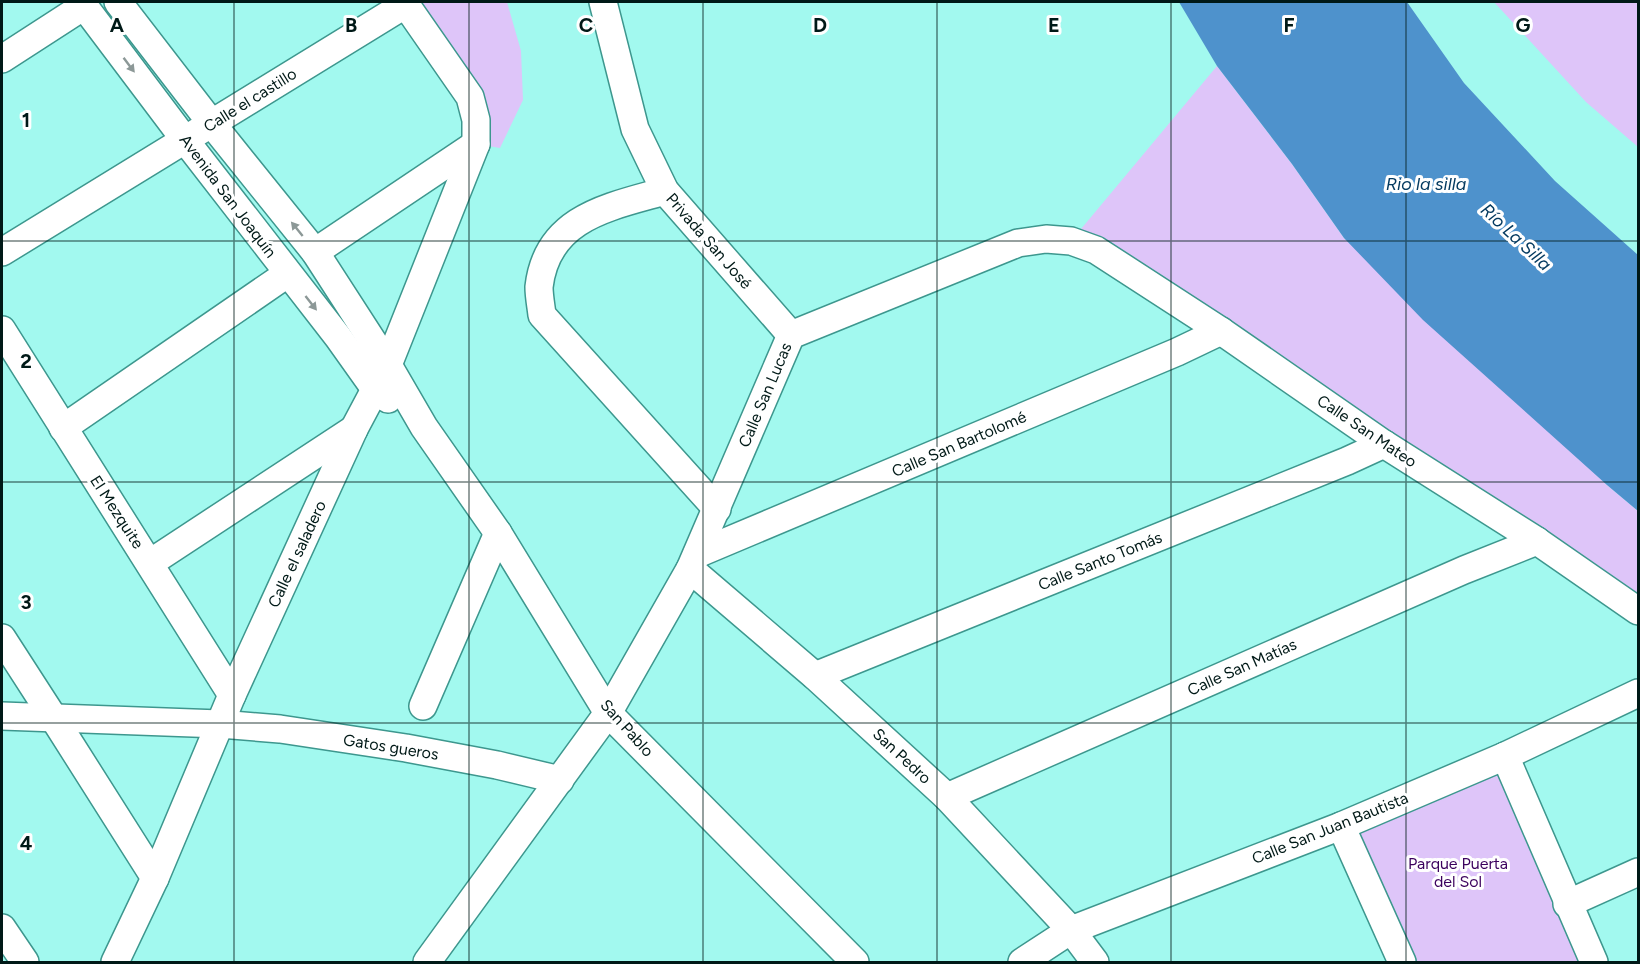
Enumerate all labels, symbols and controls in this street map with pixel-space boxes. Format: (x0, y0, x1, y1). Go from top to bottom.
text: A (110, 13, 125, 37)
text: B (345, 13, 357, 37)
text: C (579, 13, 593, 37)
text: D (813, 13, 827, 37)
text: E (1048, 13, 1060, 37)
text: F (1283, 13, 1295, 37)
text: G (1516, 13, 1531, 37)
one-way arrow (122, 57, 135, 73)
street label: Calle el castillo (200, 64, 300, 136)
text: 1 (22, 108, 30, 132)
street label: Avenida San Joaquín (176, 131, 280, 261)
water label: Rio la silla (1386, 173, 1467, 195)
street label: Privada San José (662, 189, 756, 293)
water label: Río La Silla (1476, 199, 1556, 276)
one-way arrow (290, 221, 303, 237)
one-way arrow (304, 296, 316, 311)
street label: Calle San Lucas (734, 340, 796, 450)
text: 2 (20, 349, 32, 373)
street label: Calle San Mateo (1314, 391, 1420, 471)
street label: Calle San Bartolomé (889, 407, 1029, 481)
street label: El Mezquite (86, 472, 148, 552)
street label: Calle el saladero (264, 498, 330, 610)
street label: Calle Santo Tomás (1035, 527, 1165, 595)
text: 3 (20, 590, 32, 614)
street label: Calle San Matías (1185, 634, 1299, 700)
street label: San Pablo (596, 696, 658, 760)
street label: San Pedro (869, 724, 935, 788)
street label: Gatos gueros (342, 730, 440, 764)
street label: Calle San Juan Bautista (1249, 788, 1411, 868)
text: 4 (20, 831, 33, 855)
park label: Parque Puerta del Sol (1408, 854, 1508, 891)

